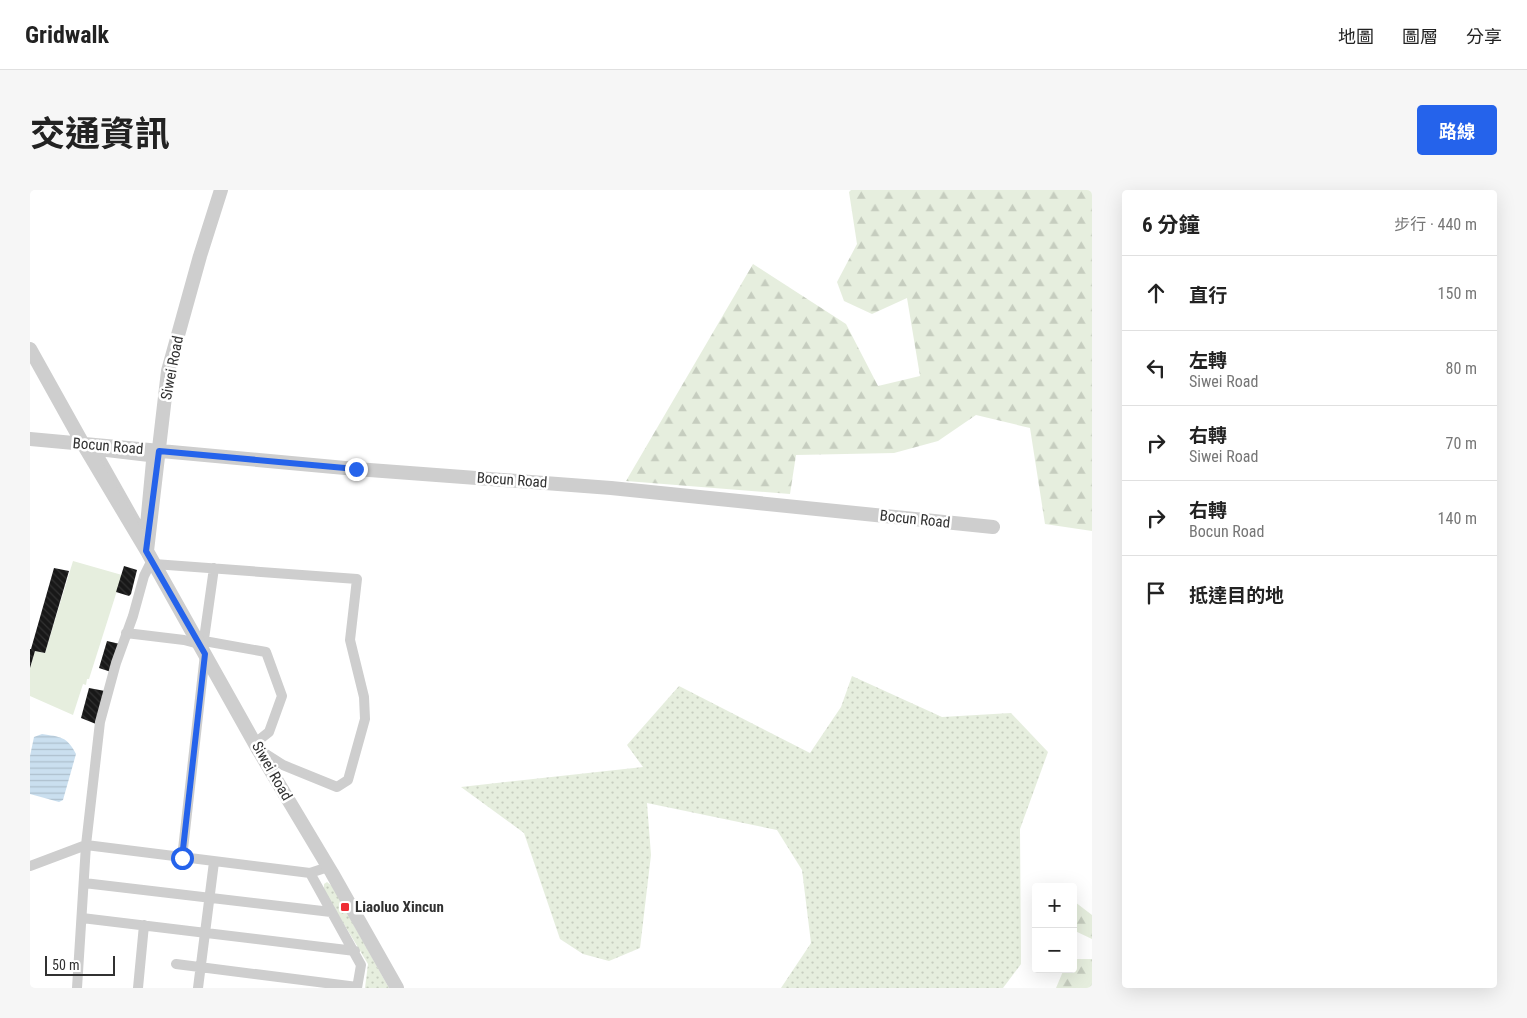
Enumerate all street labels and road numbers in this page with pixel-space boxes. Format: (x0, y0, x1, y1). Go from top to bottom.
street label: Siwei Road (157, 334, 187, 402)
street label: Bocun Road (72, 434, 144, 458)
street label: Bocun Road (476, 469, 548, 491)
street label: Bocun Road (879, 506, 951, 532)
street label: Siwei Road (248, 738, 296, 804)

